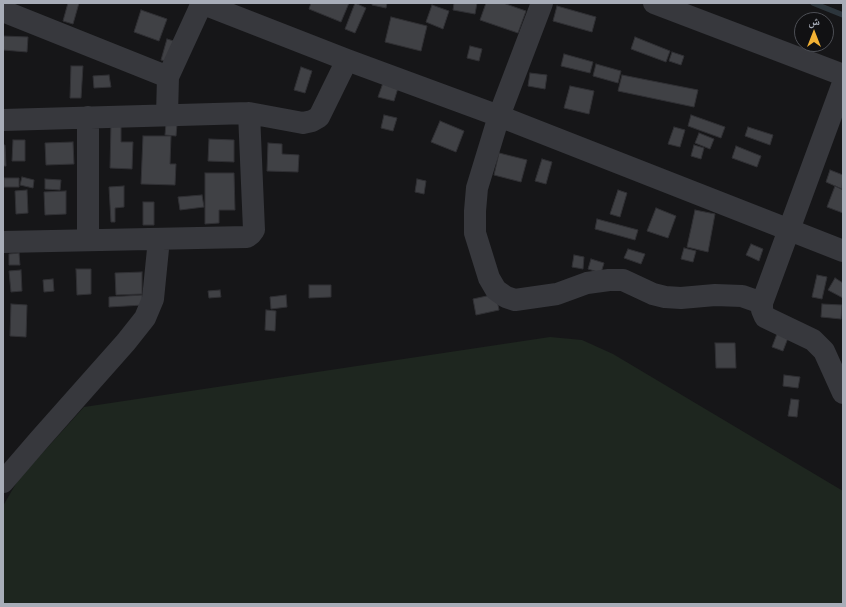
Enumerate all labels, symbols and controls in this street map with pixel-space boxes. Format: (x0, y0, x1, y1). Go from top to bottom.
north arrow (794, 12, 834, 52)
text: ش (808, 15, 820, 27)

